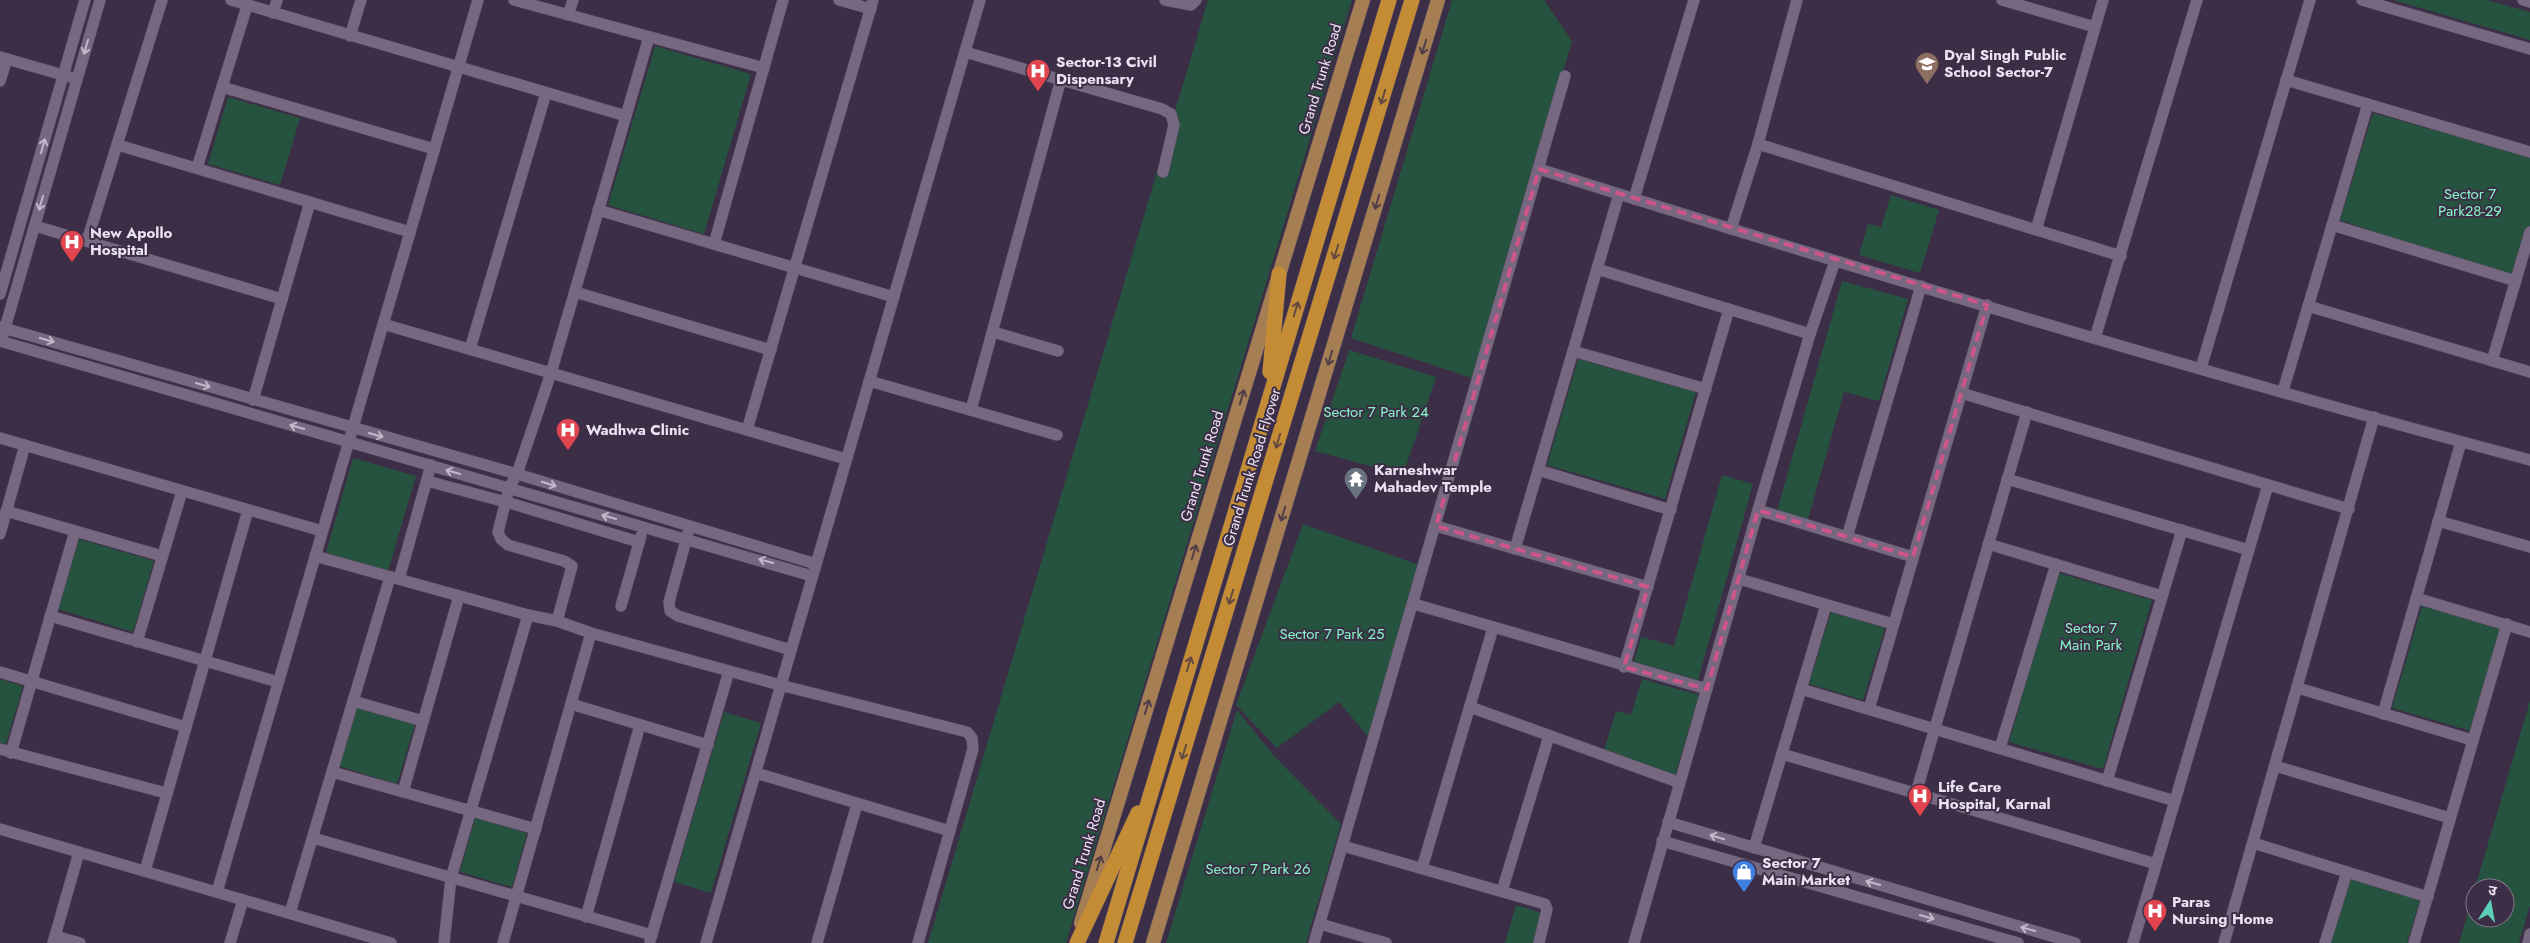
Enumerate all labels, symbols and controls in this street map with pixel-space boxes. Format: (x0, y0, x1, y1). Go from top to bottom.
street label: Grand Trunk Road (1293, 21, 1347, 137)
one-way arrow (81, 38, 91, 54)
one-way arrow (1418, 38, 1428, 54)
place label: Dyal Singh Public School Sector-7 (1944, 44, 2067, 83)
place label: Sector-13 Civil Dispensary (1056, 51, 1157, 90)
school or university icon: Dyal Singh Public School Sector-7 (1914, 51, 1940, 85)
hospital icon: Sector-13 Civil Dispensary (1025, 58, 1051, 92)
one-way arrow (1377, 89, 1387, 105)
one-way arrow (38, 139, 48, 155)
park label: Sector 7 Park28-29 (2438, 183, 2502, 222)
one-way arrow (1371, 194, 1381, 210)
one-way arrow (36, 195, 46, 211)
place label: New Apollo Hospital (90, 222, 172, 261)
hospital icon: New Apollo Hospital (59, 229, 85, 263)
one-way arrow (1331, 244, 1341, 260)
one-way arrow (1291, 302, 1301, 318)
one-way arrow (38, 336, 54, 346)
one-way arrow (1325, 350, 1335, 366)
one-way arrow (194, 381, 210, 391)
street label: Grand Trunk Road Flyover (1217, 385, 1287, 549)
one-way arrow (1237, 389, 1247, 405)
park label: Sector 7 Park 24 (1323, 401, 1429, 423)
street label: Grand Trunk Road (1175, 408, 1229, 524)
hospital icon: Wadhwa Clinic (555, 417, 581, 451)
place label: Wadhwa Clinic (586, 419, 689, 441)
one-way arrow (290, 421, 306, 431)
one-way arrow (367, 431, 383, 441)
one-way arrow (1273, 433, 1283, 449)
place label: Karneshwar Mahadev Temple (1374, 459, 1492, 498)
one-way arrow (446, 466, 462, 476)
temple icon: Karneshwar Mahadev Temple (1343, 466, 1369, 500)
one-way arrow (541, 480, 557, 490)
one-way arrow (1278, 505, 1288, 521)
one-way arrow (602, 512, 618, 522)
one-way arrow (1190, 544, 1200, 560)
one-way arrow (758, 556, 774, 566)
one-way arrow (1226, 588, 1235, 604)
park label: Sector 7 Main Park (2060, 617, 2123, 656)
park label: Sector 7 Park 25 (1279, 623, 1385, 645)
one-way arrow (1185, 657, 1195, 673)
one-way arrow (1142, 700, 1152, 716)
one-way arrow (1178, 744, 1188, 760)
place label: Life Care Hospital, Karnal (1938, 776, 2051, 815)
hospital icon: Life Care Hospital, Karnal (1907, 783, 1933, 817)
street label: Grand Trunk Road (1057, 796, 1111, 912)
one-way arrow (1709, 831, 1725, 841)
place label: Sector 7 Main Market (1762, 852, 1850, 891)
one-way arrow (1095, 855, 1105, 871)
park label: Sector 7 Park 26 (1205, 858, 1311, 880)
shop icon: Sector 7 Main Market (1731, 859, 1757, 893)
one-way arrow (1865, 878, 1881, 888)
north arrow (2465, 878, 2515, 928)
text: उ (2487, 880, 2499, 901)
place label: Paras Nursing Home (2172, 891, 2274, 930)
hospital icon: Paras Nursing Home (2142, 898, 2168, 932)
one-way arrow (1919, 913, 1935, 922)
one-way arrow (2021, 924, 2037, 934)

